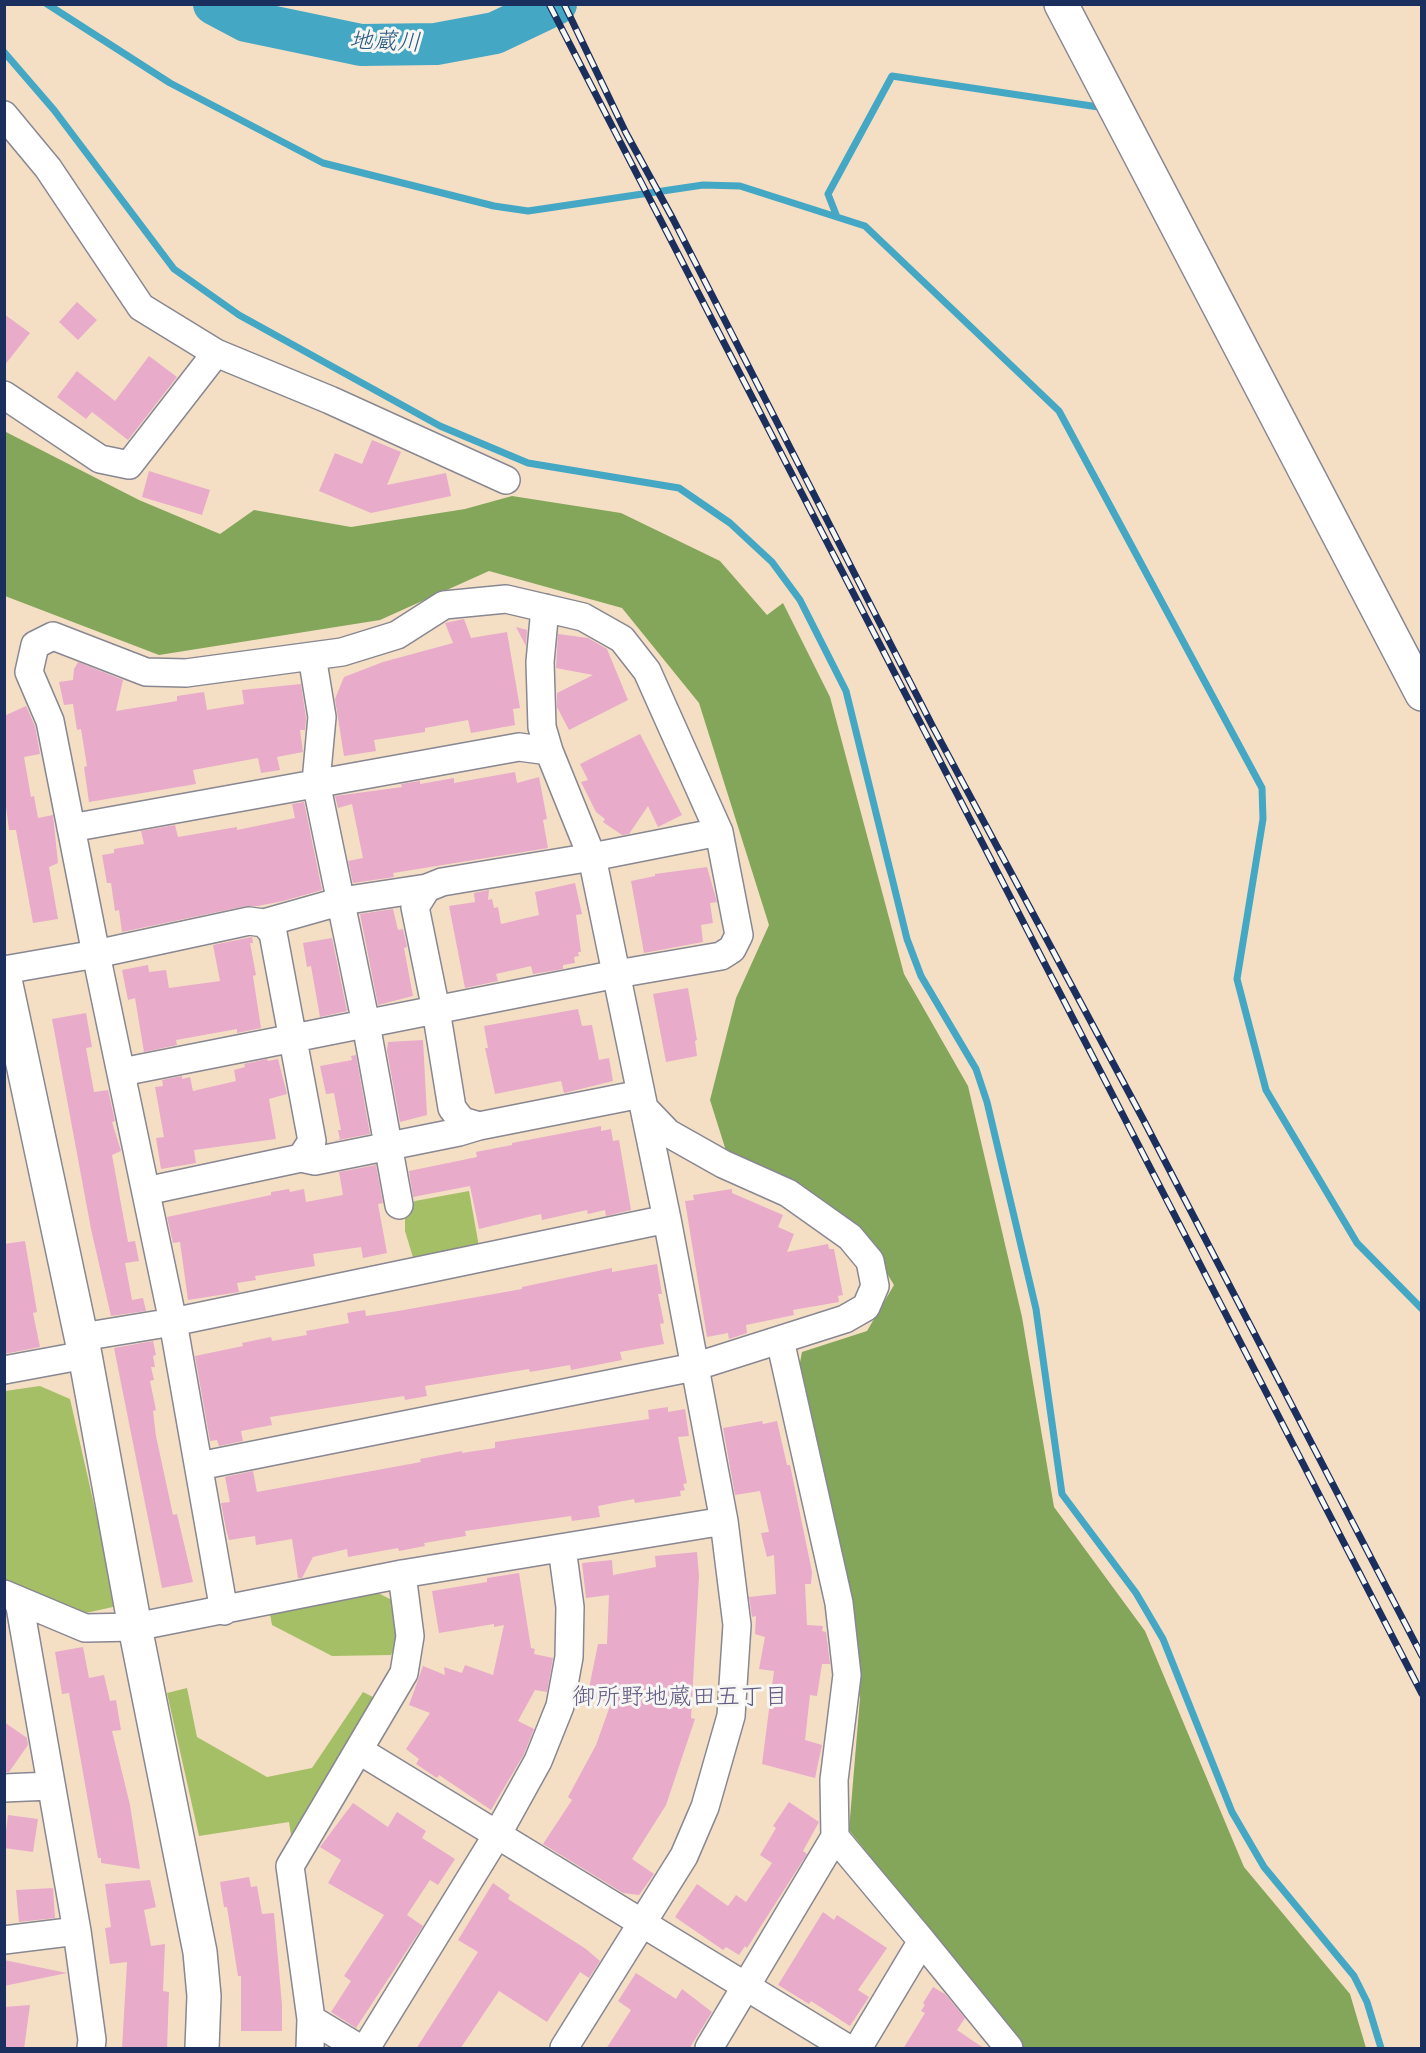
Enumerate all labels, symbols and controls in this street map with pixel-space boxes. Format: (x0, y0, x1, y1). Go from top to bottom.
water label: 地蔵川 (349, 26, 421, 58)
district label: 御所野地蔵田五丁目 (572, 1683, 788, 1711)

